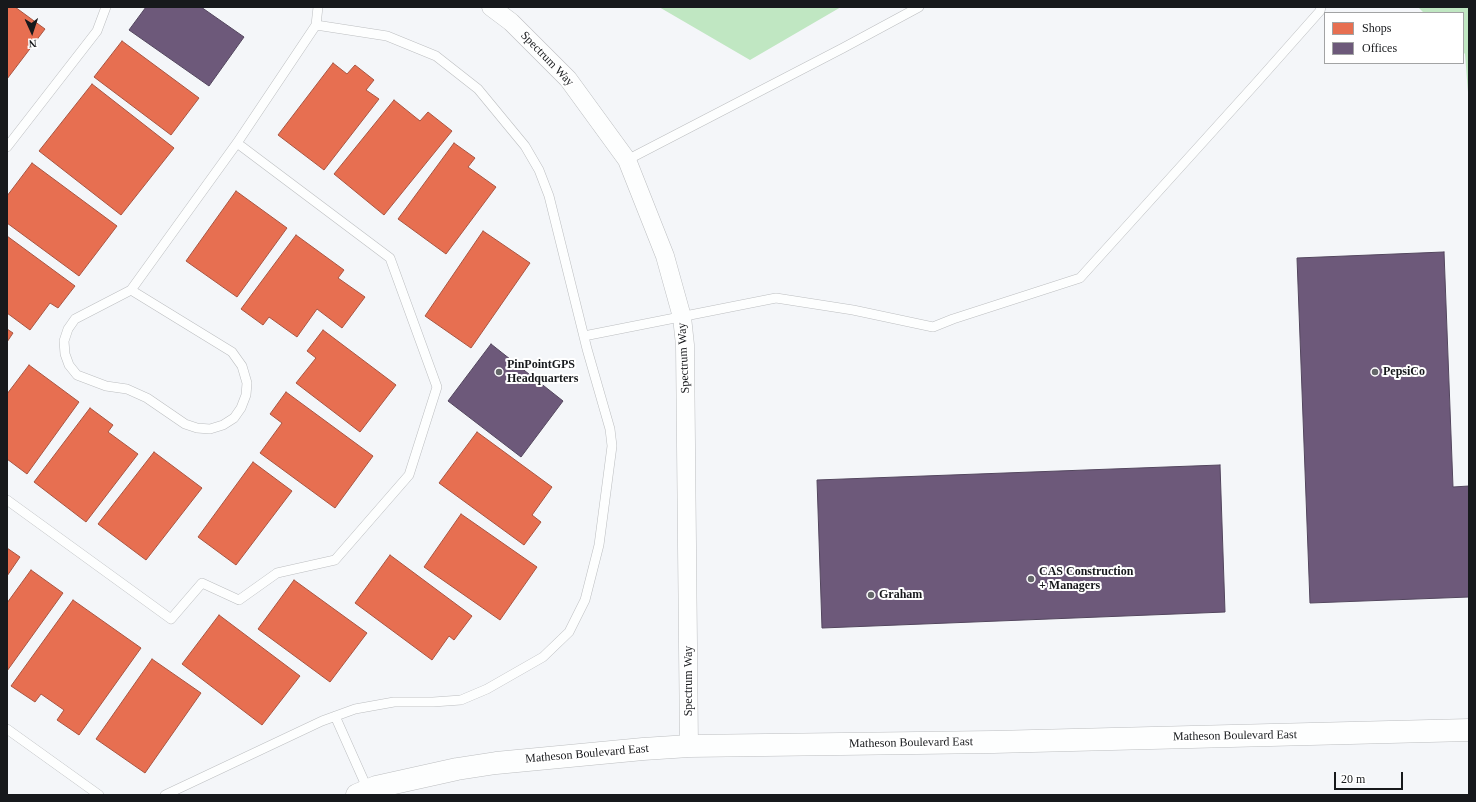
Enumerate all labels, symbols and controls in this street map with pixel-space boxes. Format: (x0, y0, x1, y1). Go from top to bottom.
north arrow (12, 12, 52, 52)
legend (1324, 12, 1464, 64)
text: Shops (1362, 21, 1391, 35)
street label: Spectrum Way (517, 29, 577, 89)
text: N (28, 38, 37, 50)
text: Offices (1362, 41, 1397, 55)
street label: Spectrum Way (675, 322, 693, 394)
place label: PinPointGPS Headquarters (507, 358, 578, 386)
place label: PepsiCo (1383, 365, 1425, 379)
marker: PinPointGPS Headquarters (494, 367, 504, 377)
marker: PepsiCo (1370, 367, 1380, 377)
place label: CAS Construction + Managers (1039, 565, 1133, 593)
marker: CAS Construction + Managers (1026, 574, 1036, 584)
place label: Graham (879, 588, 922, 602)
marker: Graham (866, 590, 876, 600)
street label: Spectrum Way (682, 646, 696, 716)
street label: Matheson Boulevard East (1173, 728, 1297, 744)
street label: Matheson Boulevard East (849, 735, 973, 751)
street label: Matheson Boulevard East (525, 741, 649, 767)
scale bar (1336, 764, 1405, 790)
text: 20 m (1341, 772, 1365, 786)

